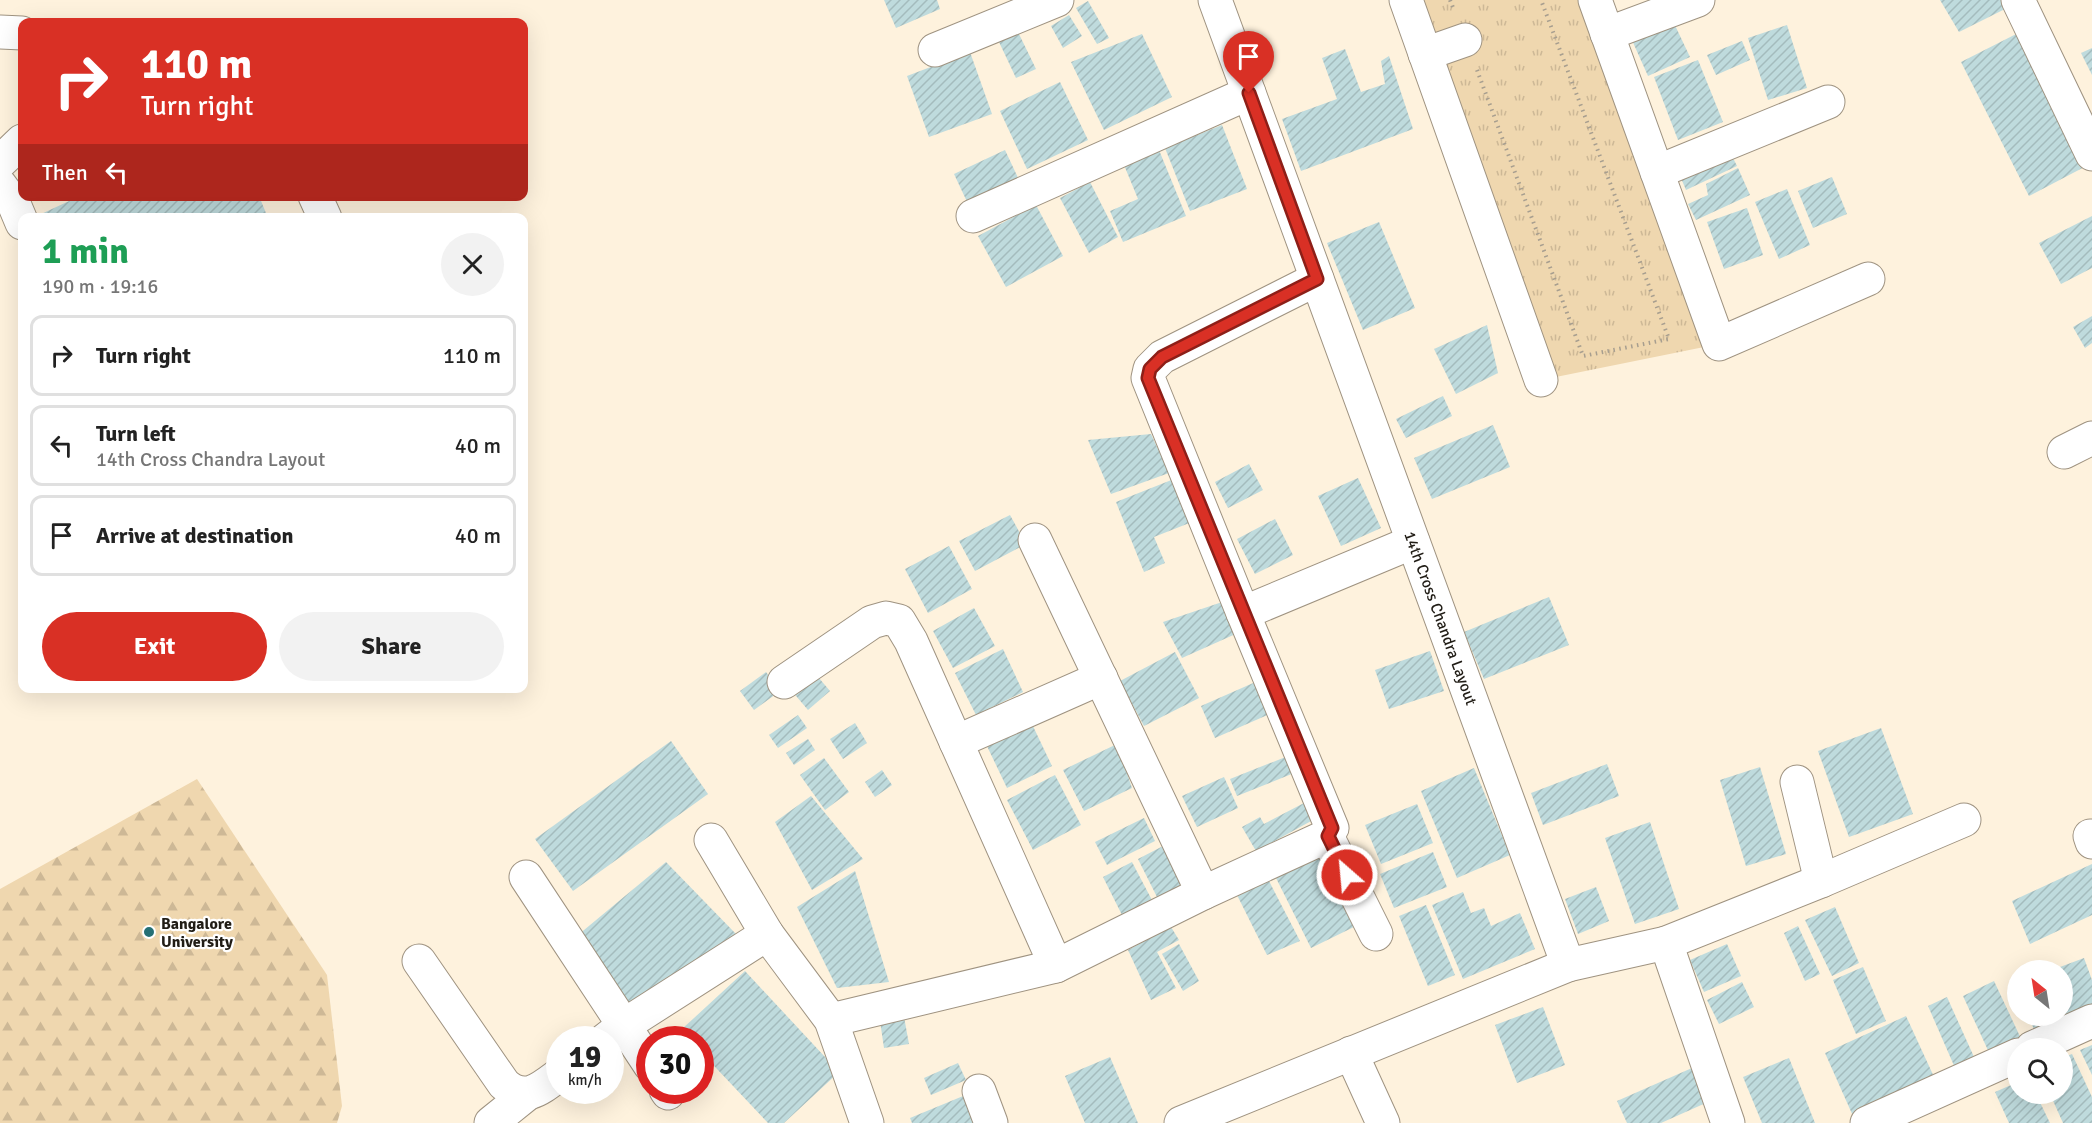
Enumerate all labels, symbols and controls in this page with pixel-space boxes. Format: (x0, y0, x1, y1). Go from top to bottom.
pin (1223, 31, 1274, 93)
text: 110 m (141, 39, 252, 90)
icon: arrive (1232, 40, 1265, 73)
icon: right (42, 42, 120, 120)
text: Turn right (141, 90, 254, 123)
icon: left (100, 156, 133, 189)
text: Then (42, 159, 88, 186)
text: 1 min (42, 229, 129, 274)
button: close (441, 233, 504, 296)
text: 190 m · 19:16 (42, 274, 158, 299)
icon: right (45, 339, 78, 372)
text: Turn right (96, 342, 191, 369)
text: 110 m (443, 342, 501, 369)
text: Turn left (96, 420, 176, 447)
icon: left (45, 429, 78, 462)
text: 40 m (455, 432, 501, 459)
text: 14th Cross Chandra Layout (96, 447, 325, 472)
icon: arrive (45, 519, 78, 552)
text: Arrive at destination (96, 522, 293, 549)
text: 40 m (455, 522, 501, 549)
street label: 14th Cross Chandra Layout (1399, 529, 1481, 708)
button: Exit (42, 612, 267, 681)
button: Share (279, 612, 504, 681)
position arrow (1315, 843, 1379, 907)
place label: Bangalore University (161, 914, 233, 952)
marker: Bangalore University (142, 925, 156, 939)
north arrow (2007, 960, 2073, 1026)
map controls (2007, 960, 2073, 1104)
speed limit sign: 30 (636, 1026, 714, 1104)
button: search (2007, 1038, 2073, 1104)
text: 19 (569, 1039, 601, 1076)
text: km/h (568, 1071, 602, 1089)

